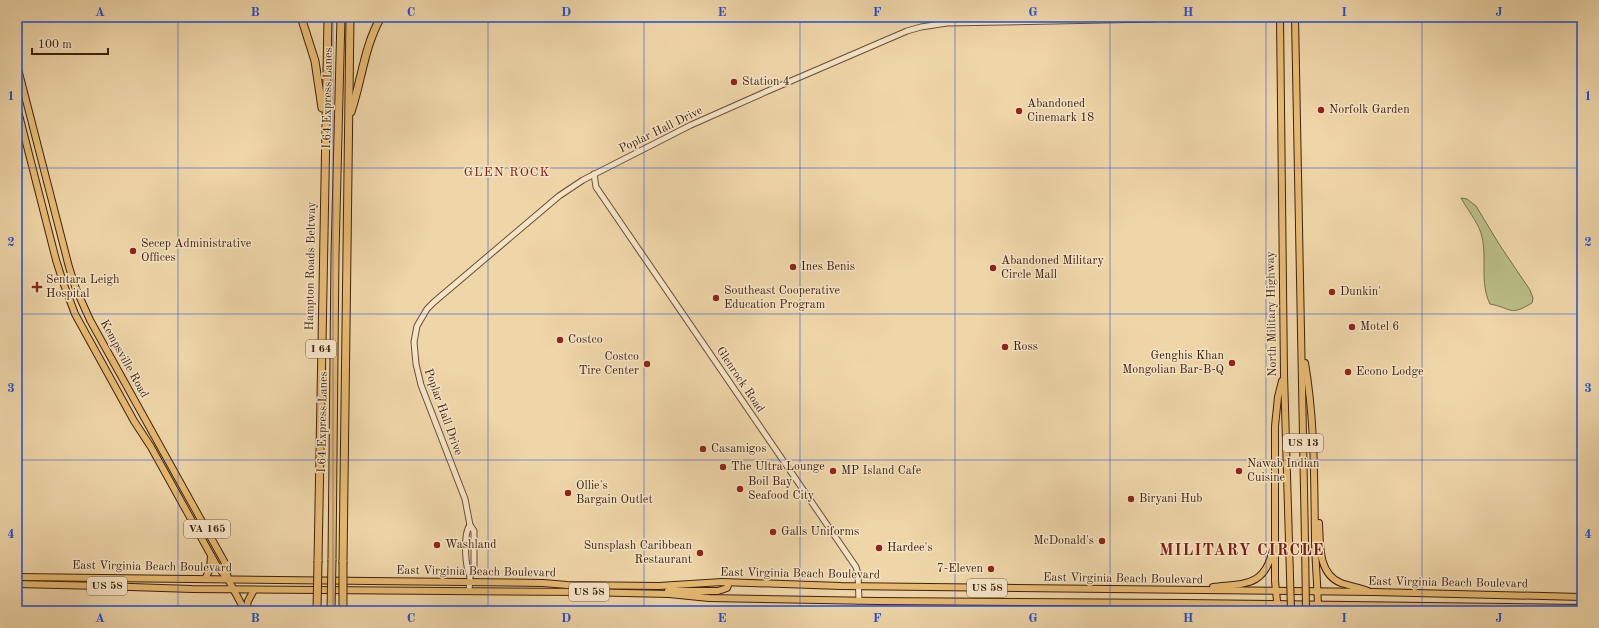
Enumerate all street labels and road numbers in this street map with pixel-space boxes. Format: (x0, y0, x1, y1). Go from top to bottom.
street label: I 64 Express Lanes (321, 47, 335, 149)
street label: Poplar Hall Drive (617, 104, 705, 155)
street label: Hampton Roads Beltway (304, 201, 318, 330)
street label: North Military Highway (1265, 251, 1279, 377)
street label: Kempsville Road (98, 318, 150, 400)
road number: I 64 (306, 340, 336, 358)
street label: Glenrock Road (714, 345, 766, 415)
street label: Poplar Hall Drive (422, 367, 464, 457)
street label: I 64 Express Lanes (316, 371, 330, 473)
road number: US 13 (1283, 434, 1323, 452)
road number: VA 165 (184, 520, 230, 538)
street label: East Virginia Beach Boulevard (72, 560, 232, 574)
street label: East Virginia Beach Boulevard (396, 565, 556, 579)
street label: East Virginia Beach Boulevard (720, 567, 880, 581)
street label: East Virginia Beach Boulevard (1043, 572, 1203, 586)
street label: East Virginia Beach Boulevard (1368, 576, 1528, 590)
road number: US 58 (87, 577, 127, 595)
road number: US 58 (967, 579, 1007, 597)
road number: US 58 (569, 583, 609, 601)

